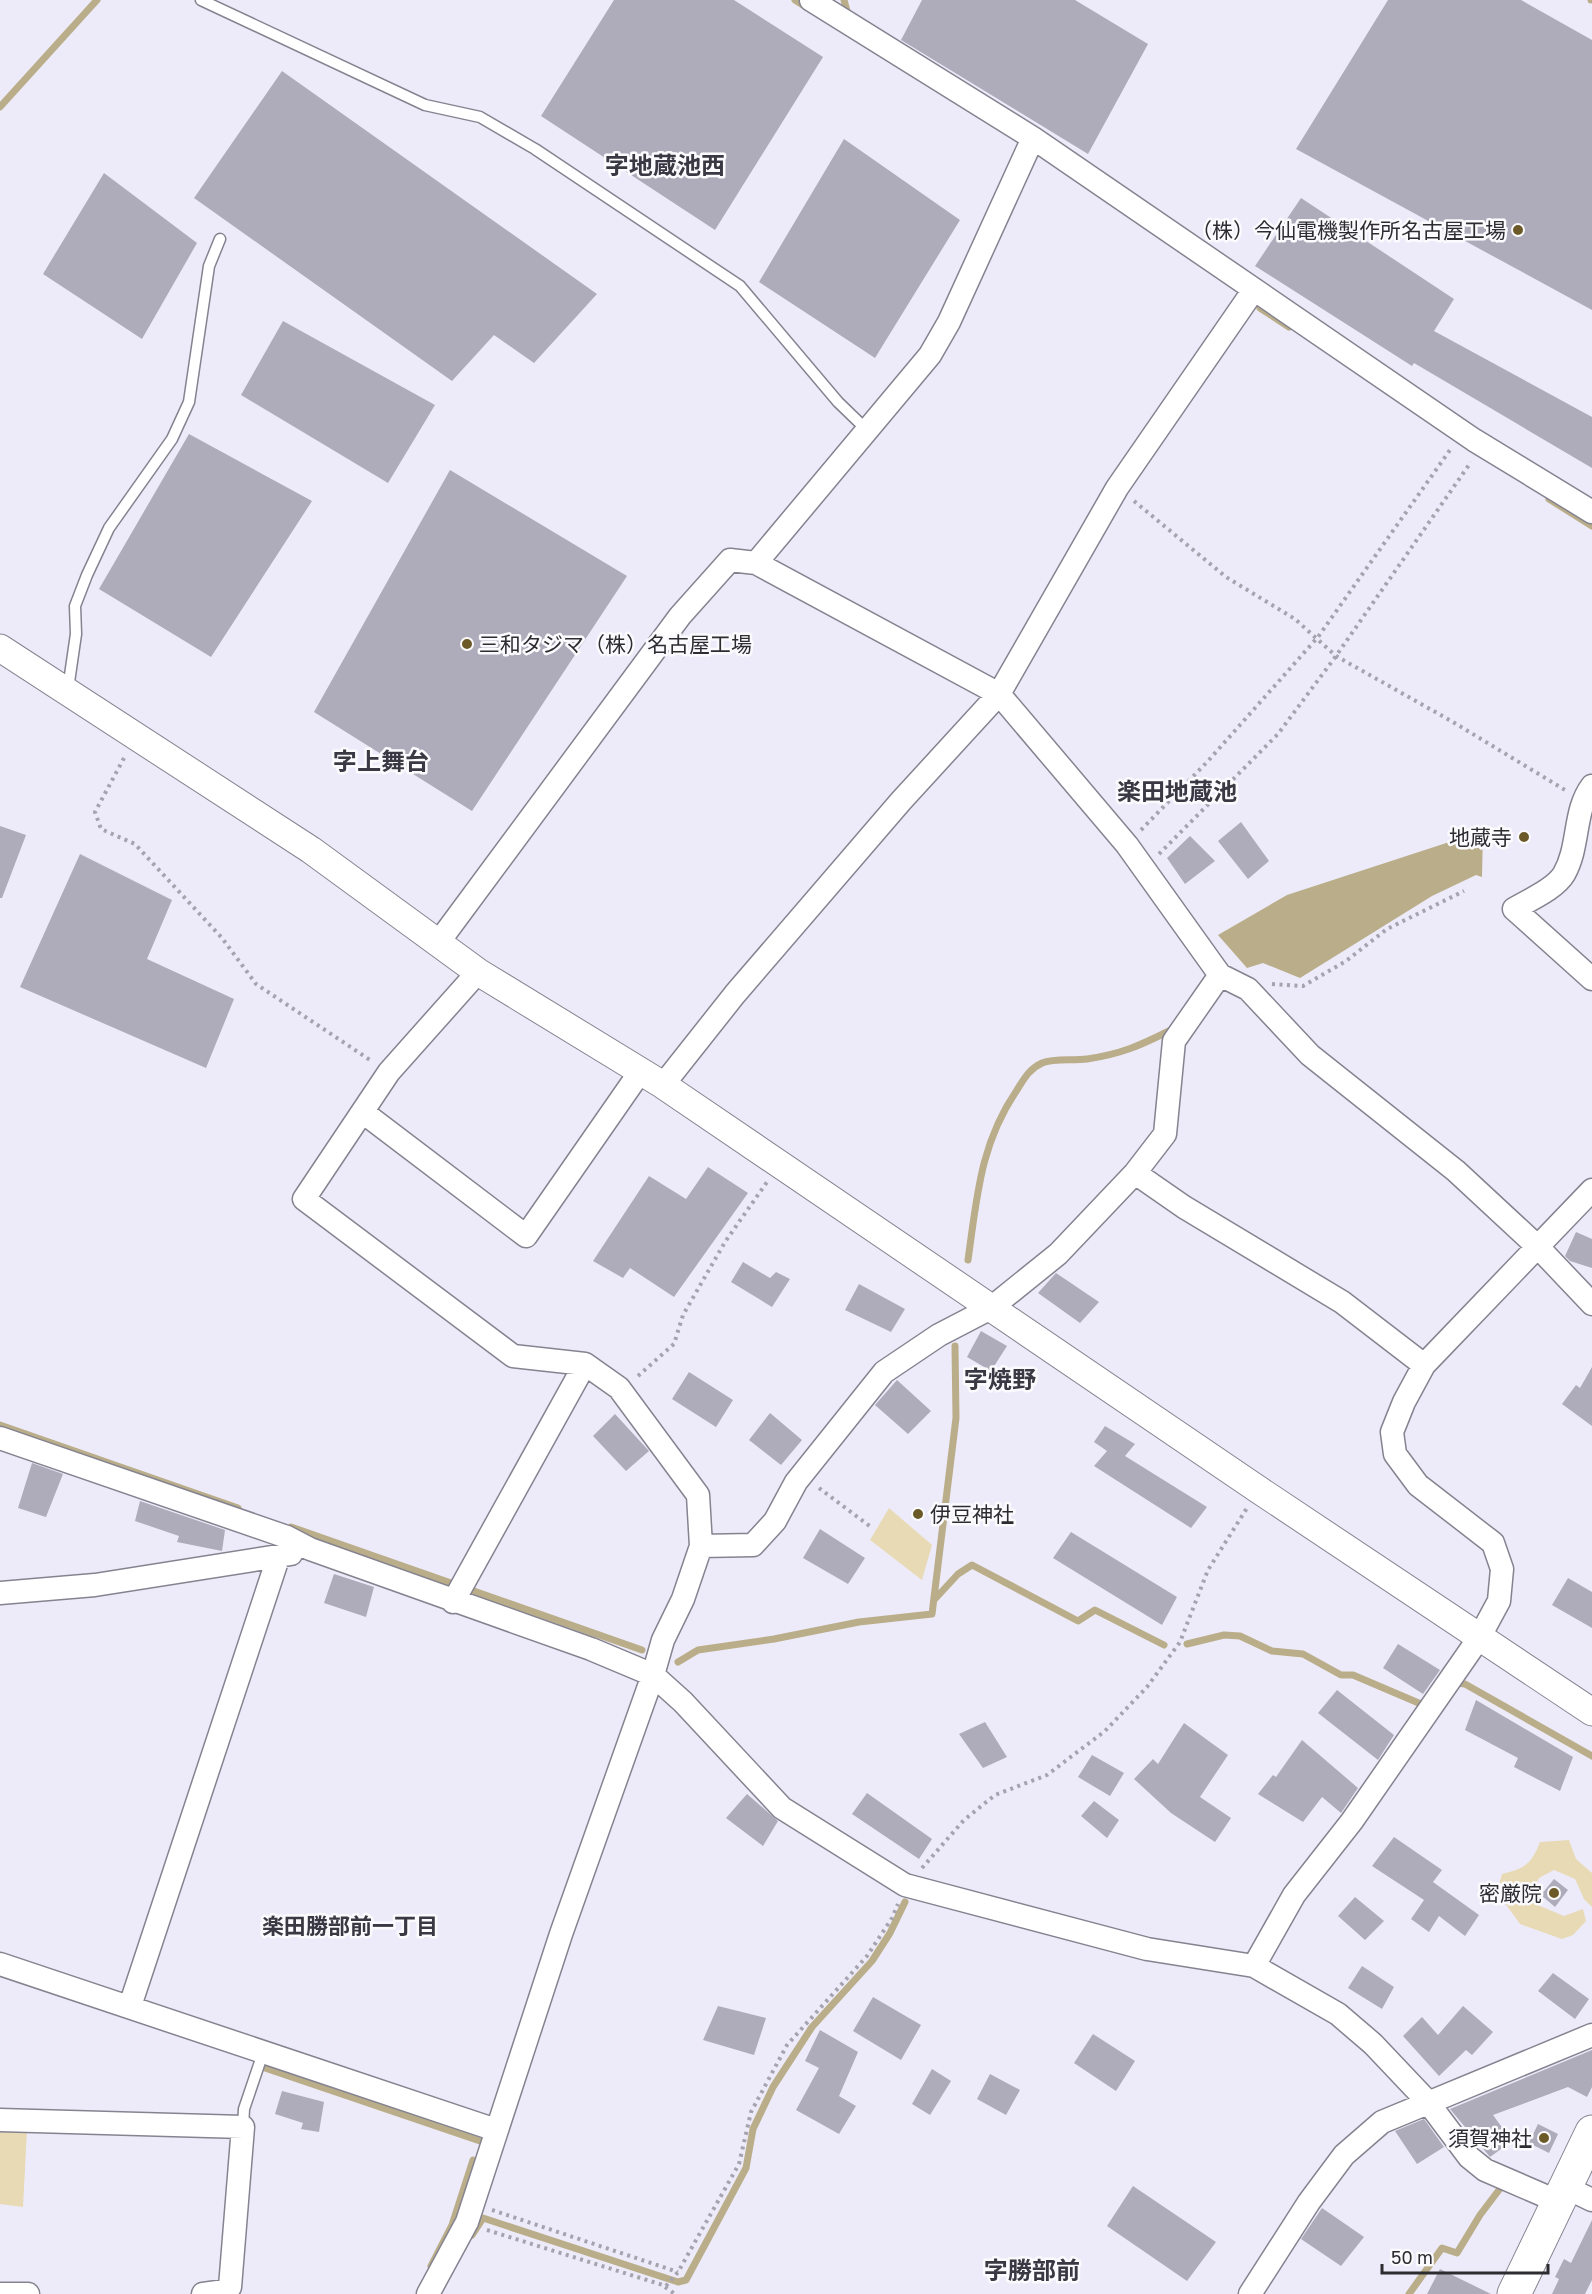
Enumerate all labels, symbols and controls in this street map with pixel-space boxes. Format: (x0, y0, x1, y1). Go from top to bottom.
district label: 字地蔵池西 (605, 150, 725, 179)
place label: （株）今仙電機製作所名古屋工場 (1191, 217, 1506, 243)
marker: （株）今仙電機製作所名古屋工場 (1511, 223, 1525, 237)
place label: 三和タジマ（株）名古屋工場 (479, 631, 752, 657)
marker: 三和タジマ（株）名古屋工場 (460, 637, 474, 651)
district label: 字上舞台 (333, 746, 429, 775)
district label: 楽田地蔵池 (1117, 776, 1237, 805)
place label: 地蔵寺 (1449, 824, 1512, 850)
marker: 地蔵寺 (1517, 830, 1531, 844)
district label: 字焼野 (964, 1364, 1036, 1393)
place label: 伊豆神社 (930, 1501, 1014, 1527)
marker: 伊豆神社 (911, 1507, 925, 1521)
place label: 密厳院 (1479, 1880, 1542, 1906)
marker: 密厳院 (1547, 1886, 1561, 1900)
district label: 楽田勝部前一丁目 (262, 1912, 438, 1939)
place label: 須賀神社 (1448, 2125, 1532, 2151)
marker: 須賀神社 (1537, 2131, 1551, 2145)
scale bar (1382, 2237, 1548, 2275)
text: 50 m (1391, 2246, 1433, 2268)
district label: 字勝部前 (984, 2255, 1080, 2284)

